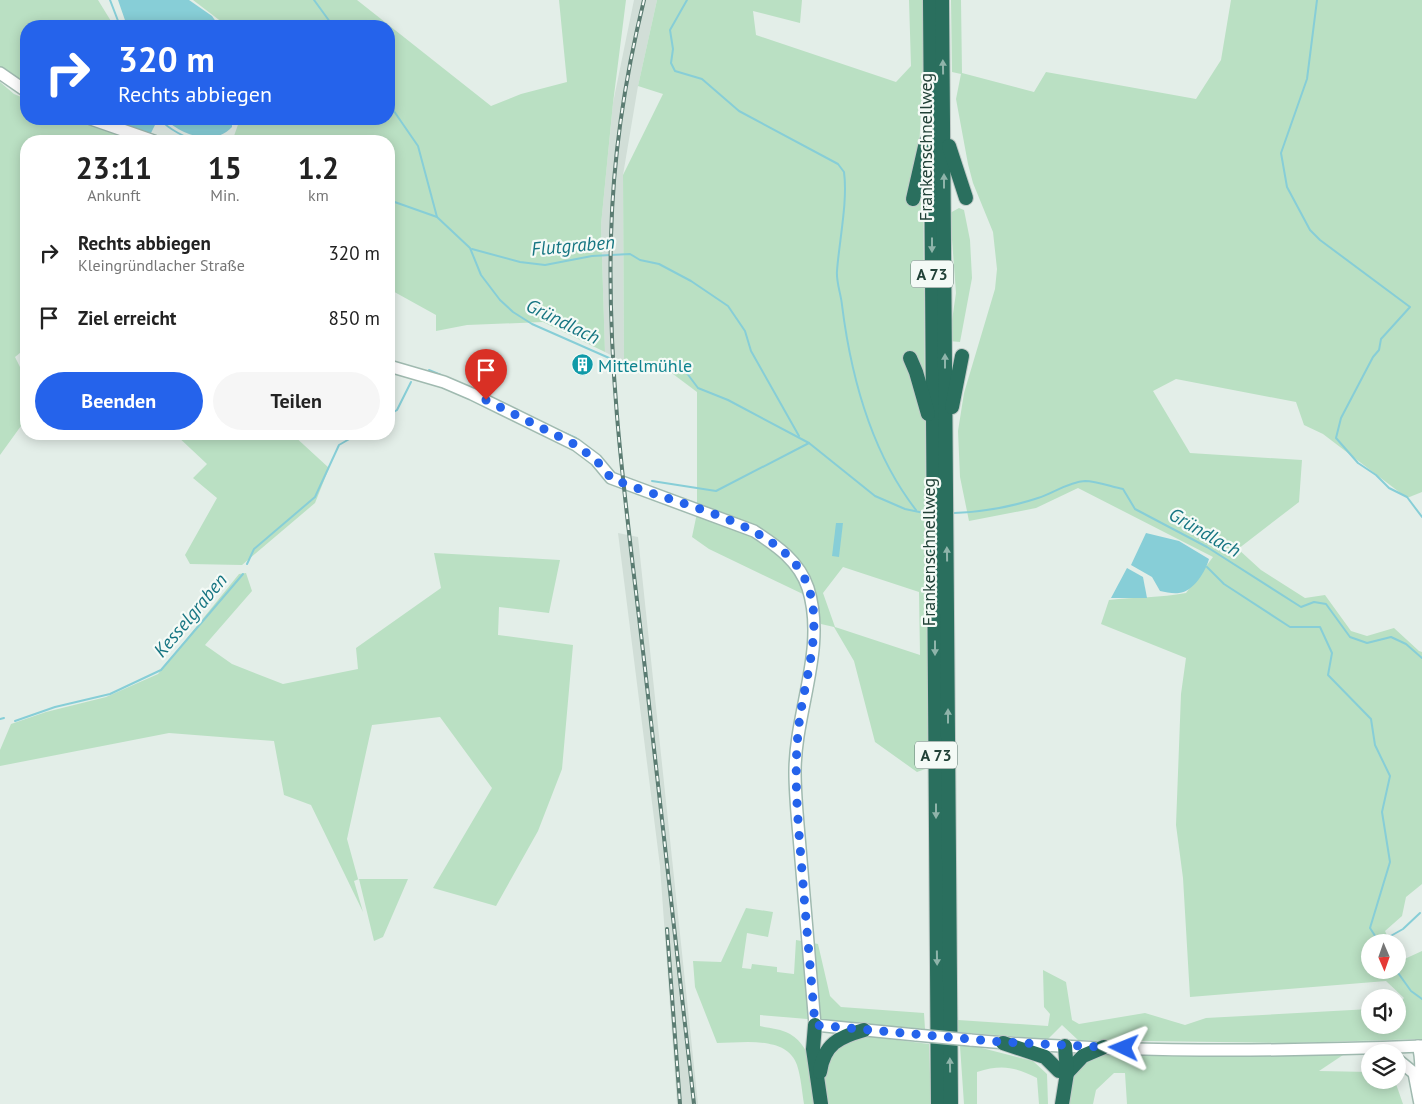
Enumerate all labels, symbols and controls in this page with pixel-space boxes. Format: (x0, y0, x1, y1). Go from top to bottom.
text: 320 m (118, 36, 215, 82)
icon: right (35, 40, 100, 105)
one-way arrow (939, 58, 947, 74)
street label: Frankenschnellweg (914, 73, 937, 221)
text: Rechts abbiegen (118, 80, 272, 108)
text: 23:11 (76, 148, 152, 187)
text: 15 (208, 148, 242, 187)
text: 1.2 (298, 148, 339, 187)
one-way arrow (940, 172, 948, 188)
text: Ankunft (87, 185, 141, 205)
text: Min. (210, 185, 239, 205)
text: km (308, 185, 329, 205)
water label: Flutgraben (530, 229, 616, 261)
text: Rechts abbiegen (78, 231, 211, 255)
one-way arrow (928, 238, 936, 254)
icon: right (35, 239, 63, 267)
text: 320 m (328, 241, 380, 265)
text: Kleingründlacher Straße (78, 255, 245, 275)
road number: A 73 (911, 260, 953, 288)
water label: Gründlach (522, 293, 604, 349)
icon: arrive (35, 304, 63, 332)
text: Ziel erreicht (78, 306, 176, 330)
text: 850 m (328, 306, 380, 330)
pin (465, 349, 507, 400)
one-way arrow (941, 352, 949, 368)
building icon: Mittelmühle (570, 353, 594, 377)
place label: Mittelmühle (598, 354, 692, 377)
icon: arrive (472, 356, 500, 384)
button: Beenden (35, 372, 203, 430)
button: Teilen (213, 372, 380, 430)
street label: Frankenschnellweg (917, 478, 940, 626)
water label: Gründlach (1165, 502, 1245, 562)
one-way arrow (943, 546, 951, 562)
water label: Kesselgraben (148, 568, 232, 662)
one-way arrow (931, 640, 939, 656)
one-way arrow (944, 708, 952, 724)
road number: A 73 (915, 742, 957, 768)
one-way arrow (932, 803, 940, 819)
north arrow (1361, 934, 1406, 979)
map controls (1361, 934, 1406, 1089)
one-way arrow (933, 951, 941, 967)
button: sound (1361, 989, 1406, 1034)
position arrow (1097, 1021, 1149, 1073)
button: layers (1361, 1044, 1406, 1089)
one-way arrow (946, 1057, 954, 1073)

